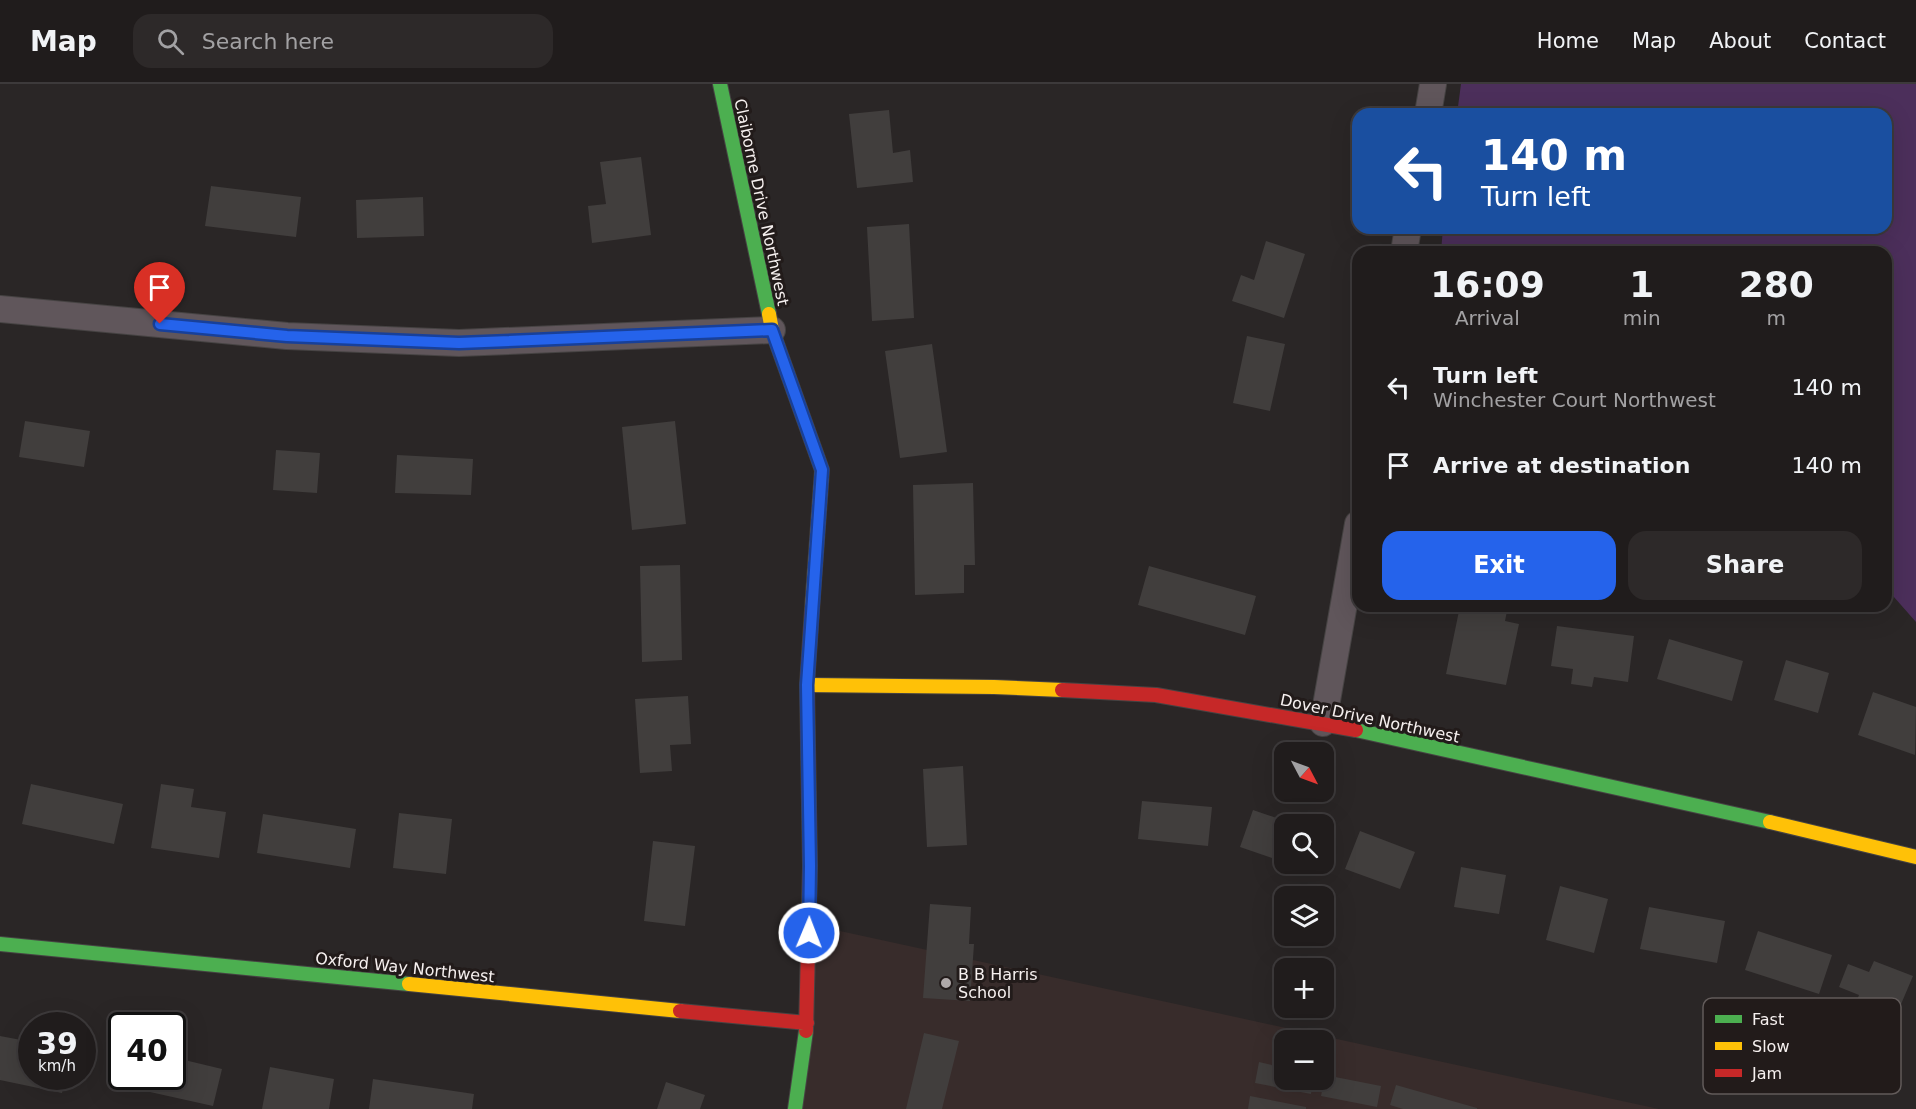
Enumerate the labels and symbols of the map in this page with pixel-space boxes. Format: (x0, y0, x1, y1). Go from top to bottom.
street label: Claiborne Drive Northwest (730, 97, 793, 307)
pin (134, 262, 185, 324)
street label: Dover Drive Northwest (1278, 690, 1461, 747)
north arrow (1274, 742, 1334, 802)
position arrow (777, 901, 841, 965)
street label: Oxford Way Northwest (314, 949, 496, 986)
place label: B B Harris School (958, 965, 1038, 1002)
marker: B B Harris School (939, 976, 953, 990)
legend (1703, 998, 1901, 1094)
text: Fast (1752, 1010, 1784, 1029)
speed limit sign: 40 (108, 1012, 186, 1090)
text: Slow (1752, 1037, 1789, 1056)
text: Jam (1751, 1064, 1782, 1083)

